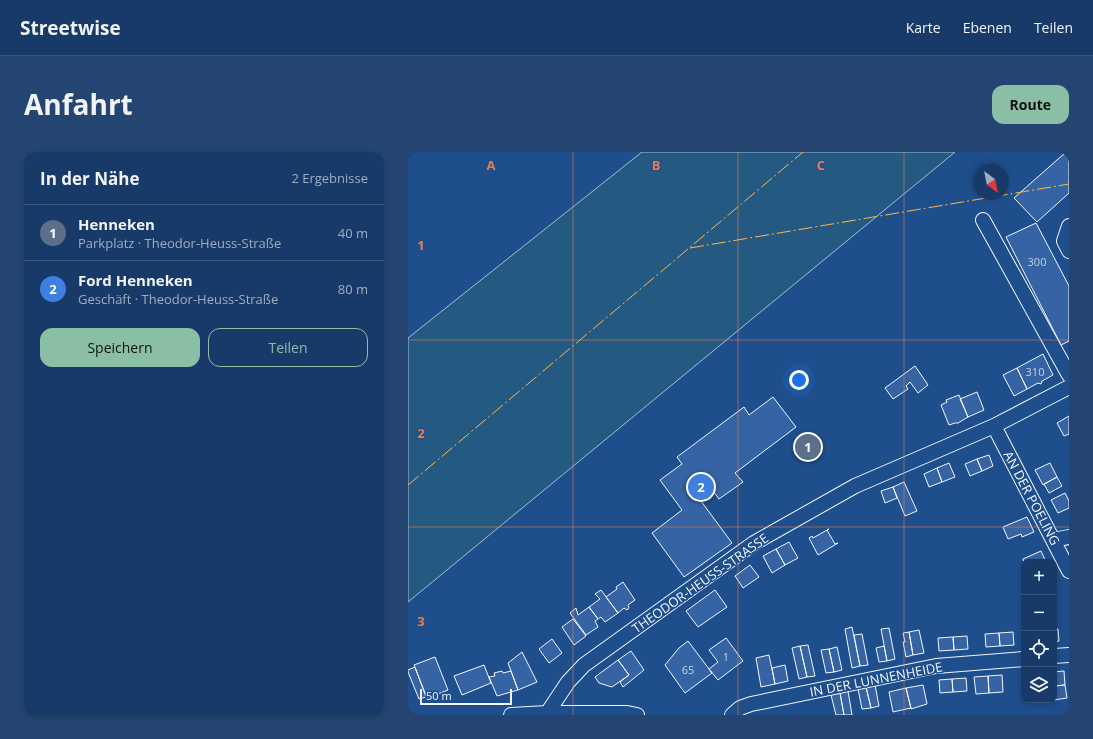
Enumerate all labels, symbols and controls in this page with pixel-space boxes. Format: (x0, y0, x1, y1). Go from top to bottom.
text: Streetwise (20, 15, 121, 41)
text: Karte (906, 18, 941, 37)
text: Ebenen (963, 18, 1012, 37)
text: Teilen (1034, 18, 1073, 37)
text: Anfahrt (24, 85, 133, 123)
button: Route (992, 85, 1069, 124)
text: A (487, 156, 496, 174)
text: B (652, 156, 661, 174)
text: C (817, 156, 825, 174)
north arrow (973, 164, 1009, 200)
text: In der Nähe (40, 167, 139, 190)
text: 2 Ergebnisse (291, 169, 368, 187)
text: Henneken (78, 214, 155, 234)
text: 1 (49, 224, 57, 242)
text: 40 m (338, 224, 368, 242)
text: Parkplatz · Theodor-Heuss-Straße (78, 234, 281, 252)
text: 1 (417, 236, 425, 254)
house number: 300 (1028, 254, 1046, 269)
text: Ford Henneken (78, 270, 193, 290)
text: 2 (49, 280, 57, 298)
text: 80 m (338, 280, 368, 298)
text: Geschäft · Theodor-Heuss-Straße (78, 290, 278, 308)
button: Speichern (40, 328, 200, 367)
button: Teilen (208, 328, 368, 367)
house number: 310 (1026, 364, 1044, 379)
your location (789, 370, 809, 390)
text: 2 (417, 424, 425, 442)
pin: 1 (795, 432, 821, 462)
street label: AN DER POELING (1000, 448, 1064, 548)
pin: 2 (688, 472, 714, 502)
street label: THEODOR-HEUSS-STRASSE (628, 529, 772, 637)
map controls (1021, 559, 1057, 703)
button: + (1021, 559, 1057, 595)
button: − (1021, 595, 1057, 631)
text: 3 (417, 612, 425, 630)
button: locate (1021, 631, 1057, 667)
house number: 1 (723, 649, 729, 664)
street label: IN DER LUNNENHEIDE (808, 657, 944, 701)
house number: 65 (682, 662, 694, 677)
button: layers (1021, 667, 1057, 703)
scale bar (420, 687, 512, 706)
text: 50 m (426, 688, 452, 703)

